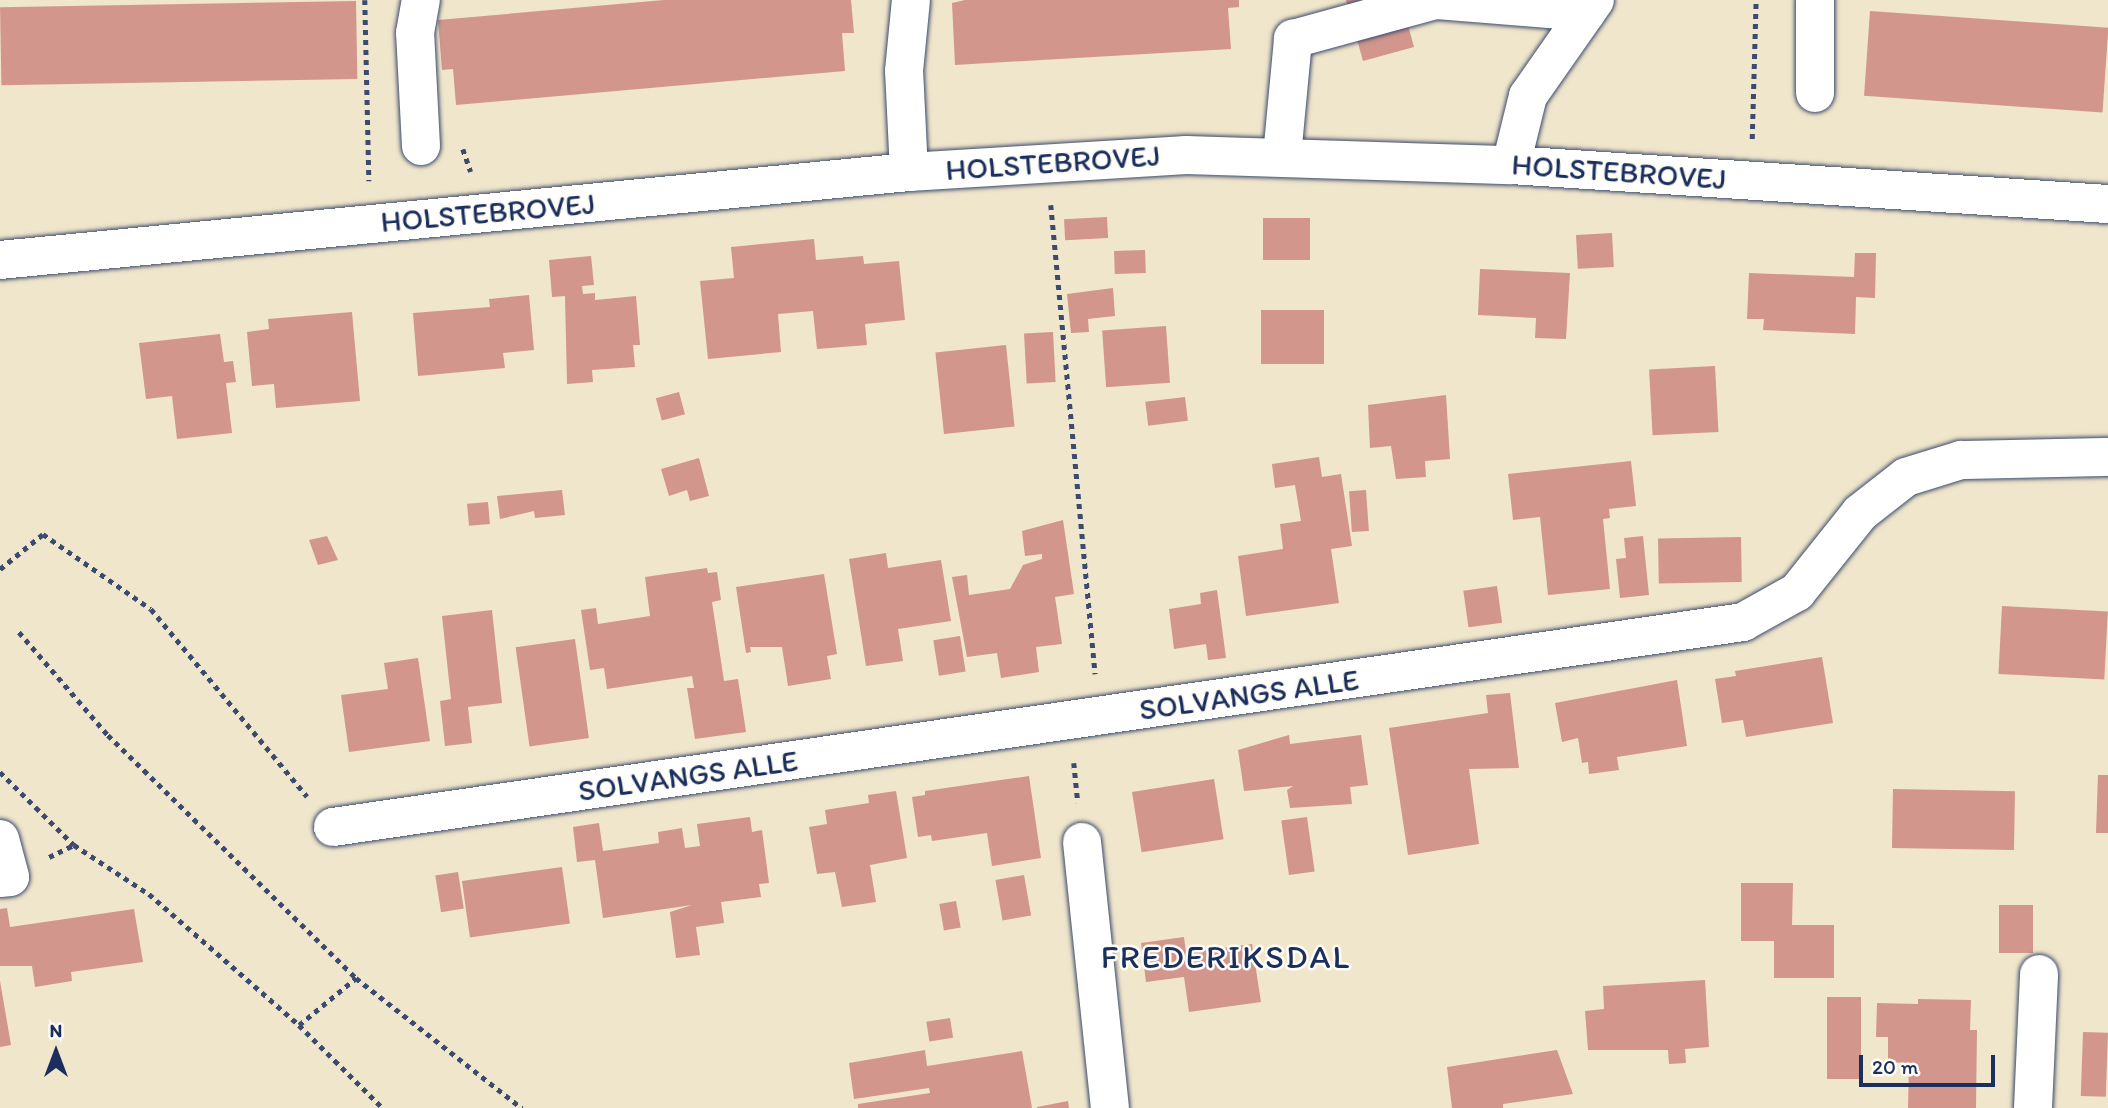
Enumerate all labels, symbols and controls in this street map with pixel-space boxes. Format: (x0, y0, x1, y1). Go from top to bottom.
street label: HOLSTEBROVEJ (944, 138, 1162, 188)
street label: HOLSTEBROVEJ (1510, 147, 1728, 197)
street label: HOLSTEBROVEJ (379, 186, 597, 240)
street label: SOLVANGS ALLE (1137, 662, 1361, 728)
street label: SOLVANGS ALLE (576, 743, 800, 809)
district label: FREDERIKSDAL (1102, 937, 1350, 977)
north arrow (21, 1017, 91, 1087)
text: N (50, 1019, 62, 1042)
scale bar (1863, 1042, 2000, 1086)
text: 20 m (1872, 1054, 1918, 1079)

